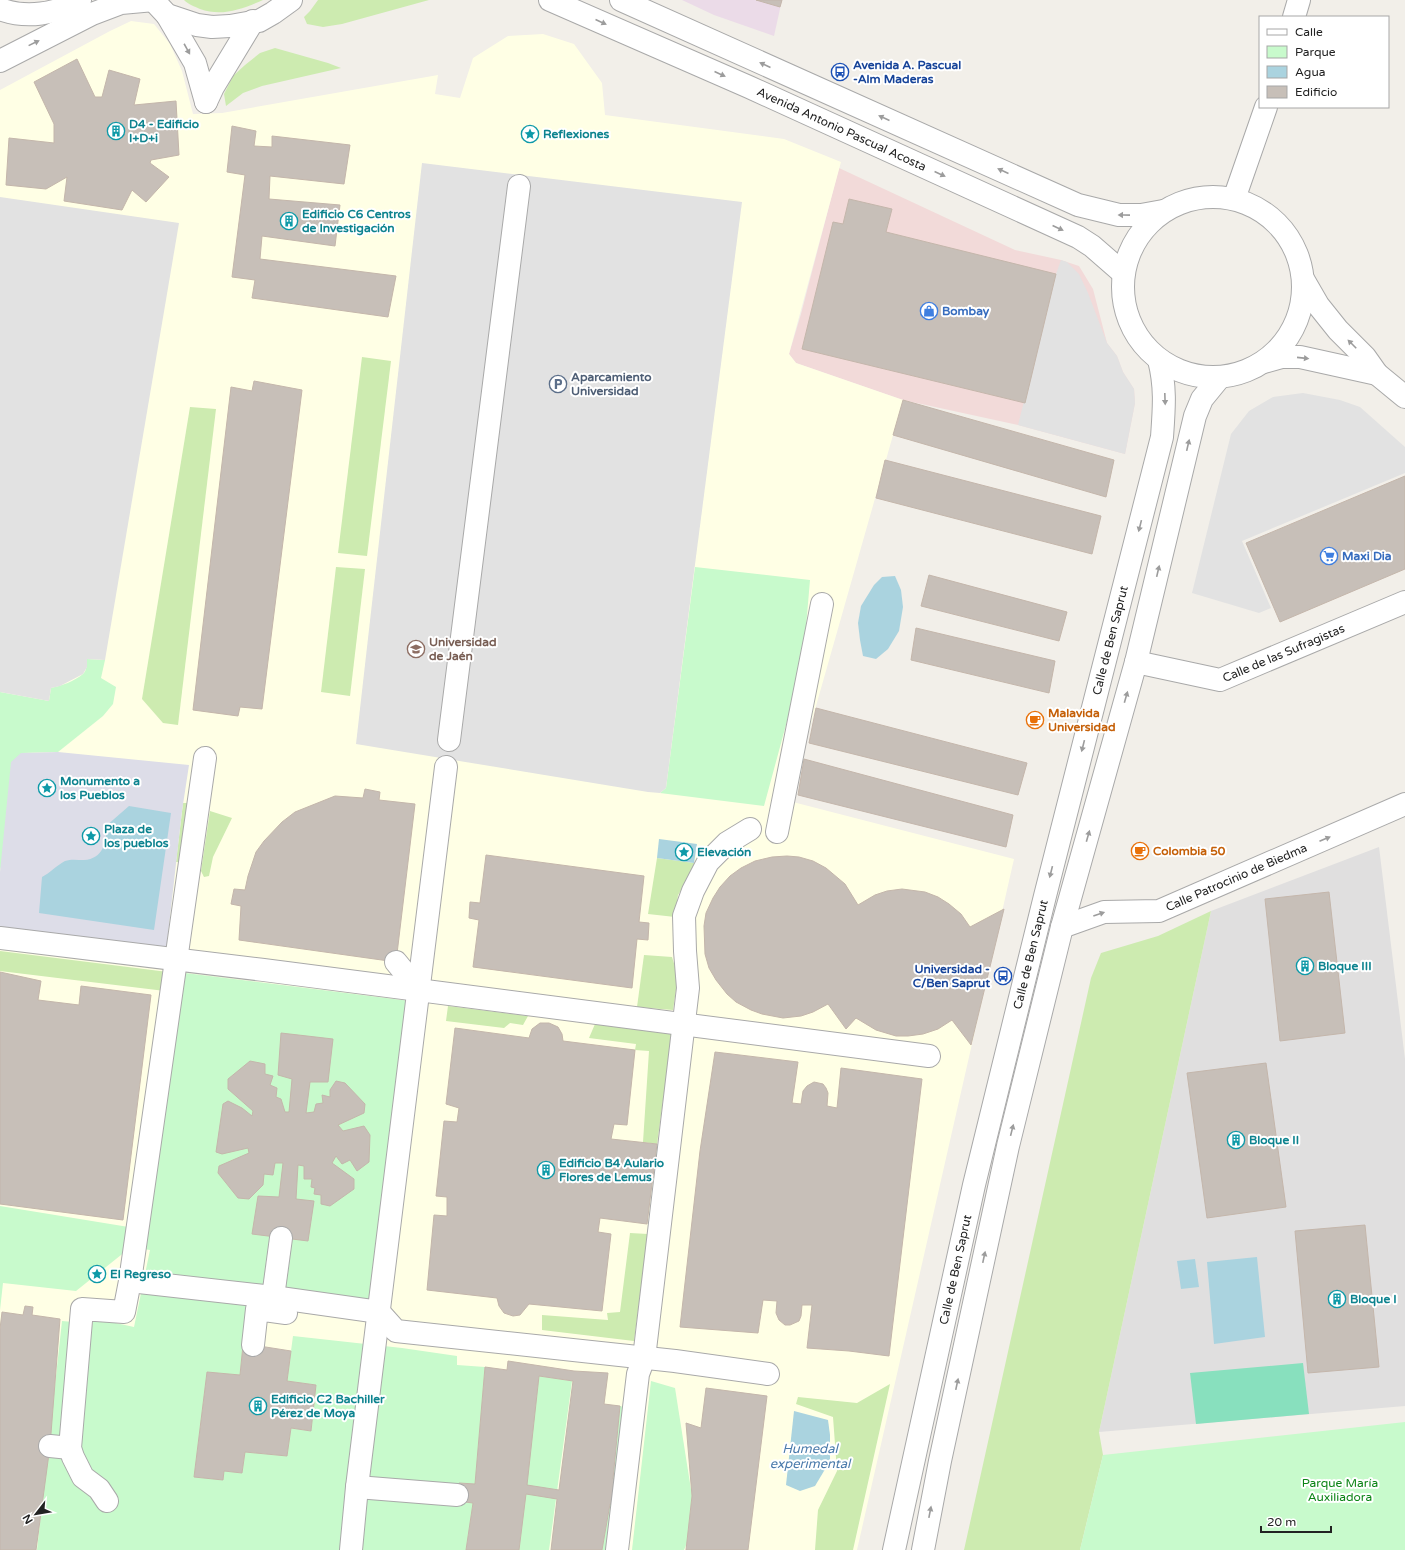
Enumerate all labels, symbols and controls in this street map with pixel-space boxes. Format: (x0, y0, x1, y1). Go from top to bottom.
legend (1259, 16, 1389, 108)
one-way arrow (595, 19, 607, 25)
text: Calle (1295, 25, 1323, 39)
one-way arrow (29, 40, 40, 46)
one-way arrow (184, 43, 190, 54)
text: Parque (1295, 45, 1336, 59)
place label: Avenida A. Pascual -Alm Maderas (853, 58, 961, 86)
one-way arrow (760, 62, 771, 68)
bus stop icon: Avenida A. Pascual -Alm Maderas (830, 62, 850, 82)
text: Agua (1295, 65, 1325, 79)
one-way arrow (714, 71, 726, 77)
street label: Avenida Antonio Pascual Acosta (755, 85, 928, 174)
text: Edificio (1295, 85, 1337, 99)
one-way arrow (879, 115, 890, 121)
place label: D4 - Edificio I+D+i (129, 117, 199, 145)
building icon: D4 - Edificio I+D+i (106, 121, 126, 141)
place icon: Reflexiones (520, 124, 540, 144)
place label: Reflexiones (543, 127, 610, 141)
one-way arrow (997, 168, 1008, 174)
one-way arrow (935, 171, 946, 177)
place label: Edificio C6 Centros de Investigación (302, 207, 411, 236)
building icon: Edificio C6 Centros de Investigación (279, 211, 299, 231)
one-way arrow (1117, 212, 1130, 218)
one-way arrow (1053, 226, 1065, 232)
shop icon: Bombay (919, 301, 939, 321)
place label: Bombay (942, 304, 990, 319)
one-way arrow (1347, 339, 1357, 349)
one-way arrow (1297, 355, 1309, 361)
place label: Aparcamiento Universidad (571, 370, 652, 398)
parking icon: Aparcamiento Universidad (548, 374, 568, 394)
one-way arrow (1161, 393, 1168, 405)
one-way arrow (1185, 438, 1191, 451)
one-way arrow (1136, 519, 1142, 532)
supermarket icon: Maxi Dia (1319, 546, 1339, 566)
place label: Maxi Dia (1342, 549, 1392, 563)
one-way arrow (1155, 565, 1161, 577)
street label: Calle de Ben Saprut (1089, 584, 1131, 697)
street label: Calle de las Sufragistas (1221, 621, 1347, 685)
place label: Universidad de Jaén (429, 635, 496, 663)
school or university icon: Universidad de Jaén (406, 639, 426, 659)
one-way arrow (1123, 691, 1129, 703)
place label: Malavida Universidad (1048, 706, 1115, 734)
cafe icon: Malavida Universidad (1025, 710, 1045, 730)
one-way arrow (1080, 740, 1086, 753)
place label: Monumento a los Pueblos (60, 774, 140, 802)
place icon: Monumento a los Pueblos (37, 778, 57, 798)
place label: Plaza de los pueblos (104, 822, 169, 851)
place icon: Plaza de los pueblos (81, 826, 101, 846)
one-way arrow (1085, 830, 1091, 842)
one-way arrow (1320, 835, 1332, 841)
street label: Calle Patrocinio de Biedma (1164, 840, 1309, 914)
cafe icon: Colombia 50 (1130, 841, 1150, 861)
place icon: Elevación (674, 842, 694, 862)
place label: Colombia 50 (1153, 844, 1226, 858)
place label: Elevación (697, 845, 751, 859)
one-way arrow (1048, 867, 1054, 879)
street label: Calle de Ben Saprut (1010, 898, 1051, 1011)
one-way arrow (1093, 911, 1105, 917)
building icon: Bloque III (1295, 956, 1315, 976)
place label: Bloque III (1318, 959, 1372, 974)
place label: Universidad - C/Ben Saprut (913, 962, 990, 991)
bus stop icon: Universidad - C/Ben Saprut (993, 966, 1013, 986)
one-way arrow (1009, 1124, 1015, 1136)
building icon: Bloque II (1226, 1130, 1246, 1150)
place label: Bloque II (1249, 1133, 1299, 1148)
place label: Edificio B4 Aulario Flores de Lemus (559, 1156, 664, 1184)
building icon: Edificio B4 Aulario Flores de Lemus (536, 1160, 556, 1180)
street label: Calle de Ben Saprut (937, 1213, 974, 1326)
one-way arrow (982, 1251, 988, 1264)
place icon: El Regreso (87, 1264, 107, 1284)
place label: El Regreso (110, 1267, 171, 1282)
building icon: Bloque I (1327, 1289, 1347, 1309)
place label: Bloque I (1350, 1292, 1397, 1307)
one-way arrow (954, 1378, 960, 1391)
place label: Edificio C2 Bachiller Pérez de Moya (271, 1392, 385, 1421)
building icon: Edificio C2 Bachiller Pérez de Moya (248, 1396, 268, 1416)
water label: Humedal experimental (770, 1441, 852, 1472)
park label: Parque María Auxiliadora (1302, 1476, 1378, 1504)
north arrow (16, 1494, 56, 1534)
one-way arrow (928, 1506, 934, 1518)
scale bar (1261, 1508, 1331, 1534)
text: N (20, 1512, 36, 1526)
text: 20 m (1267, 1515, 1296, 1529)

